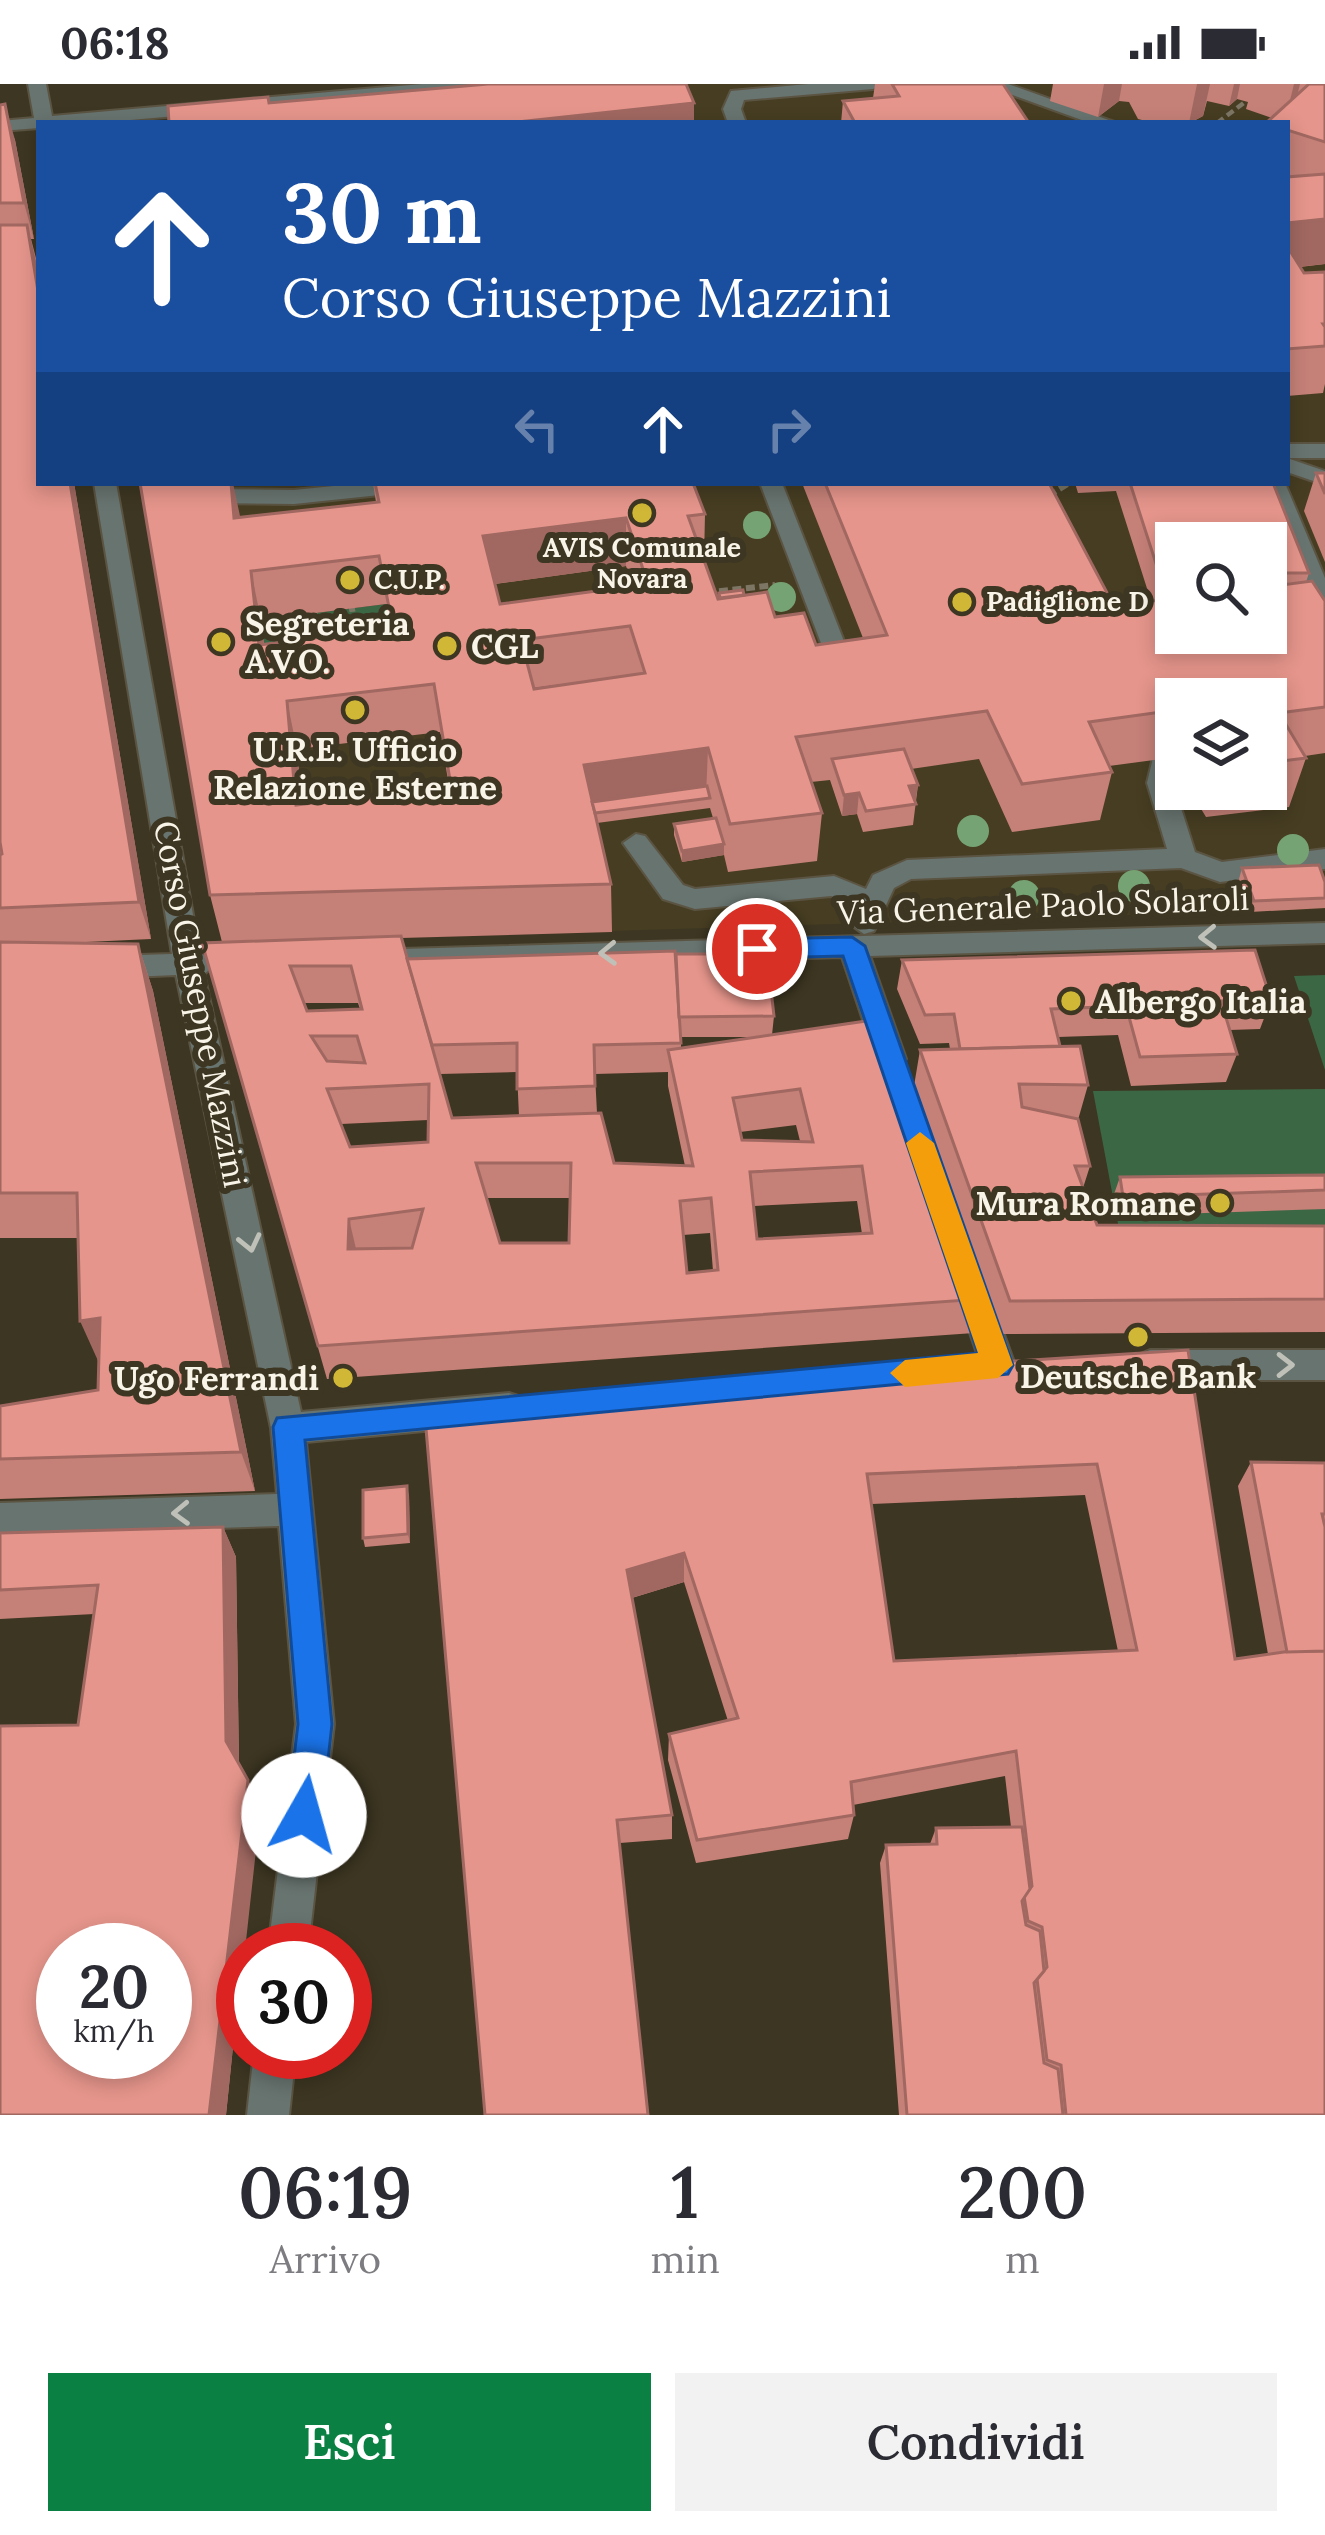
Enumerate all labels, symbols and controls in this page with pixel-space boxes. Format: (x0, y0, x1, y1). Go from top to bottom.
text: 06:18 (60, 14, 170, 71)
text: 30 m (282, 158, 482, 266)
icon: ahead (84, 168, 240, 324)
text: Corso Giuseppe Mazzini (282, 263, 892, 332)
icon: left (504, 396, 570, 462)
icon: ahead (630, 396, 696, 462)
icon: right (756, 396, 822, 462)
marker: AVIS Comunale Novara (629, 500, 655, 526)
map controls (1155, 522, 1287, 810)
button: search (1155, 522, 1287, 654)
place label: AVIS Comunale Novara (543, 530, 741, 595)
place label: C.U.P. (374, 562, 445, 596)
marker: C.U.P. (337, 567, 363, 593)
place label: Padiglione D (986, 584, 1149, 618)
marker: Padiglione D (949, 589, 975, 615)
place label: Segreteria A.V.O. (245, 602, 410, 682)
place label: CGL (471, 625, 539, 667)
marker: Segreteria A.V.O. (208, 629, 234, 655)
marker: CGL (434, 633, 460, 659)
button: layers (1155, 678, 1287, 810)
marker: U.R.E. Ufficio Relazione Esterne (342, 697, 368, 723)
place label: U.R.E. Ufficio Relazione Esterne (213, 728, 497, 808)
street label: Corso Giuseppe Mazzini (145, 817, 257, 1191)
street label: Via Generale Paolo Solaroli (835, 877, 1250, 933)
pin (706, 898, 808, 1000)
icon: arrive (724, 916, 790, 982)
one-way arrow (1198, 923, 1217, 949)
one-way arrow (598, 940, 617, 966)
place label: Albergo Italia (1095, 980, 1306, 1022)
marker: Albergo Italia (1058, 988, 1084, 1014)
place label: Mura Romane (975, 1182, 1196, 1224)
marker: Mura Romane (1207, 1190, 1233, 1216)
one-way arrow (237, 1232, 262, 1252)
marker: Deutsche Bank (1125, 1324, 1151, 1350)
one-way arrow (1277, 1352, 1295, 1378)
place label: Deutsche Bank (1020, 1355, 1257, 1397)
place label: Ugo Ferrandi (114, 1357, 319, 1399)
marker: Ugo Ferrandi (330, 1365, 356, 1391)
one-way arrow (171, 1500, 190, 1526)
position arrow (241, 1752, 367, 1878)
speed limit sign: 30 (216, 1923, 372, 2079)
text: 20 (79, 1948, 149, 2024)
text: km/h (73, 2012, 155, 2050)
text: 06:19 (238, 2146, 413, 2238)
text: 1 (671, 2146, 699, 2238)
text: 200 (958, 2146, 1087, 2238)
text: Arrivo (269, 2234, 381, 2284)
text: min (650, 2234, 720, 2284)
text: m (1005, 2234, 1040, 2284)
button: Esci (48, 2373, 651, 2511)
button: Condividi (675, 2373, 1277, 2511)

